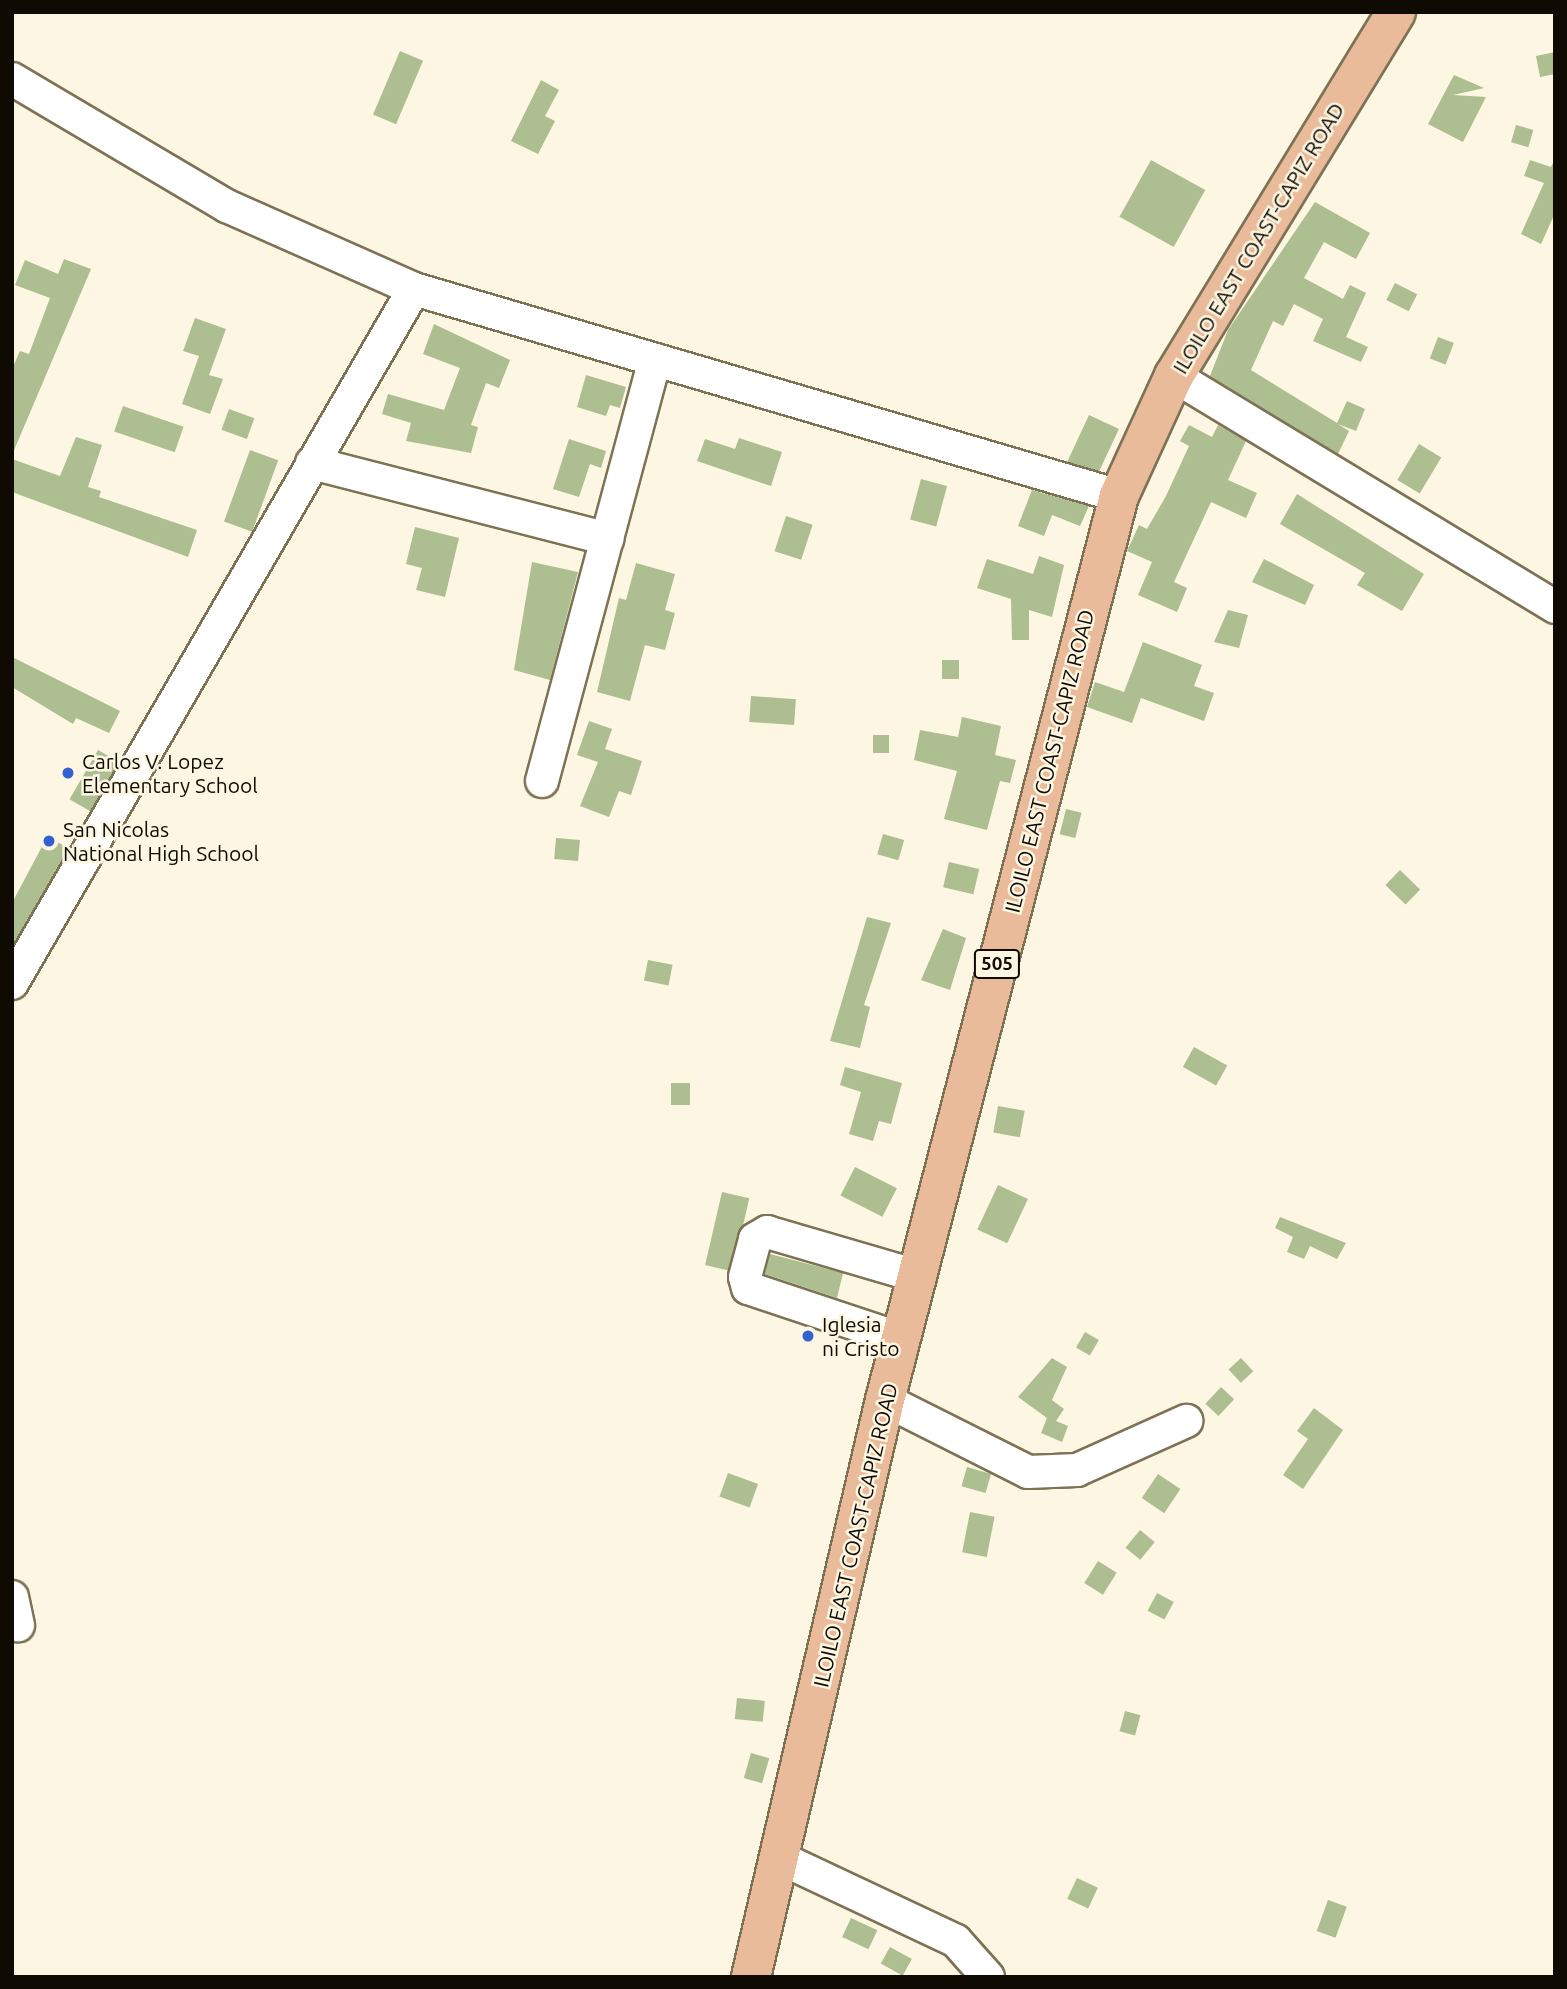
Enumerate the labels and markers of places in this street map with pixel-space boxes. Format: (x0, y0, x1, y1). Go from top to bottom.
place label: Carlos V. Lopez Elementary School (82, 748, 258, 798)
marker: Carlos V. Lopez Elementary School (60, 765, 76, 781)
place label: San Nicolas National High School (63, 816, 259, 866)
marker: San Nicolas National High School (41, 833, 57, 849)
place label: Iglesia ni Cristo (822, 1311, 899, 1361)
marker: Iglesia ni Cristo (800, 1328, 816, 1344)

